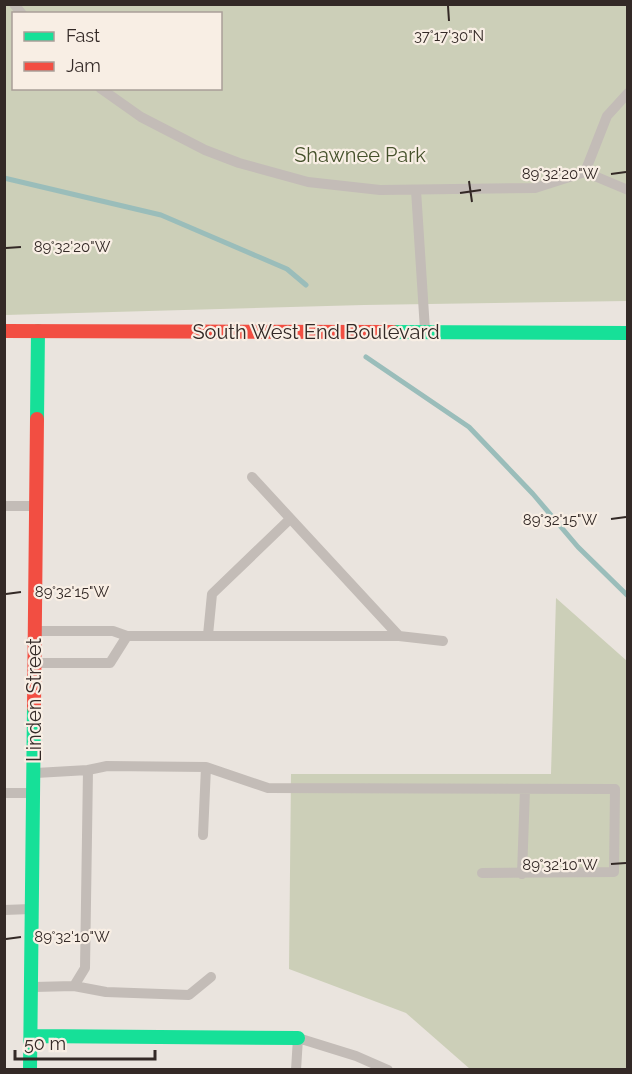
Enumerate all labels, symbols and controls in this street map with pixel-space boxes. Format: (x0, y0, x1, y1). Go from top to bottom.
legend (12, 12, 222, 90)
text: Fast (66, 25, 100, 46)
text: 37°17'30"N (414, 27, 484, 45)
text: Jam (66, 55, 101, 76)
park label: Shawnee Park (294, 143, 426, 167)
text: 89°32'20"W (522, 165, 599, 183)
text: 89°32'20"W (34, 238, 111, 256)
street label: South West End Boulevard (192, 320, 440, 344)
text: 89°32'15"W (523, 511, 597, 529)
text: 89°32'15"W (35, 583, 109, 601)
street label: Linden Street (22, 638, 46, 762)
text: 89°32'10"W (522, 856, 598, 874)
text: 89°32'10"W (34, 928, 110, 946)
scale bar (15, 1023, 154, 1061)
text: 50 m (24, 1033, 66, 1054)

